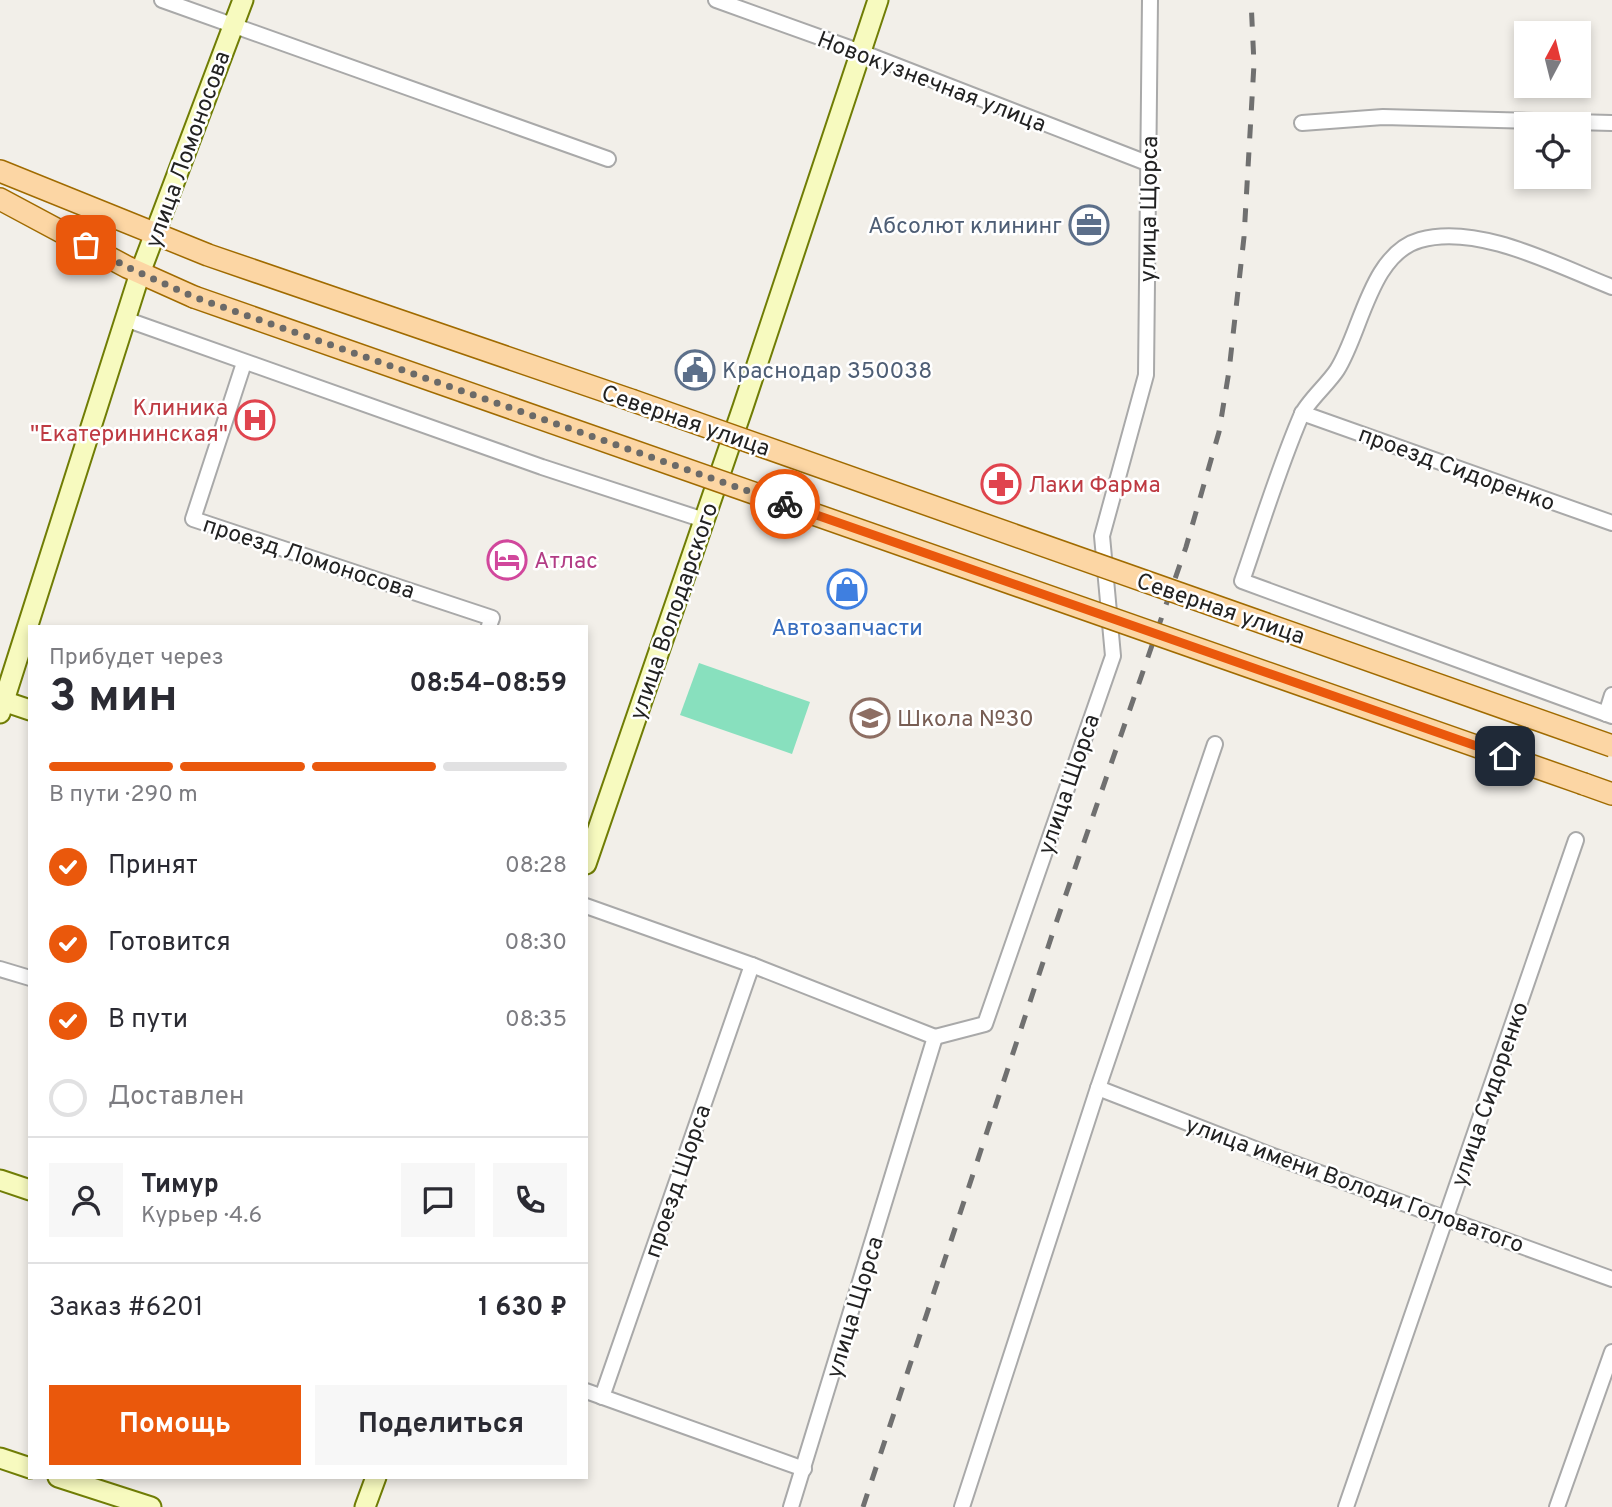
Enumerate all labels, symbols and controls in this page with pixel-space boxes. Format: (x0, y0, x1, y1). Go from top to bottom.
north arrow (1514, 21, 1591, 98)
map controls (1514, 21, 1591, 189)
street label: Новокузнечная улица (813, 26, 1050, 140)
street label: улица Ломоносова (140, 47, 238, 252)
button: locate (1514, 112, 1591, 189)
street label: улица Щорса (1135, 135, 1166, 283)
office icon: Абсолют клининг (1068, 204, 1110, 246)
place label: Абсолют клининг (868, 213, 1062, 242)
pin (56, 215, 116, 275)
icon: bag (67, 226, 105, 264)
public building icon: Краснодар 350038 (674, 349, 716, 391)
place label: Краснодар 350038 (722, 358, 932, 387)
street label: Северная улица (597, 380, 773, 465)
place label: Клиника "Екатерининская" (30, 395, 228, 450)
hospital icon: Клиника "Екатерининская" (234, 399, 276, 441)
street label: проезд Сидоренко (1354, 421, 1558, 519)
pharmacy icon: Лаки Фарма (980, 463, 1022, 505)
courier (750, 469, 820, 539)
place label: Лаки Фарма (1028, 472, 1161, 501)
icon: bike (766, 485, 804, 523)
street label: улица Володарского (625, 499, 726, 724)
street label: проезд Ломоносова (199, 511, 418, 607)
hotel icon: Атлас (486, 539, 528, 581)
place label: Атлас (534, 548, 598, 577)
shop icon: Автозапчасти (826, 568, 868, 610)
street label: Северная улица (1132, 568, 1308, 653)
place label: Автозапчасти (771, 615, 923, 644)
text: Прибудет через (49, 644, 224, 673)
text: 08:54–08:59 (409, 668, 567, 701)
text: 3 мин (49, 669, 178, 728)
school or university icon: Школа №30 (849, 697, 891, 739)
place label: Школа №30 (897, 706, 1034, 735)
street label: улица Щорса (1033, 711, 1108, 859)
pin (1475, 726, 1535, 786)
icon: home (1486, 737, 1524, 775)
text: В пути · 290 m (49, 781, 198, 810)
icon: check (49, 848, 87, 886)
text: Принят (108, 850, 198, 883)
text: 08:28 (505, 852, 567, 881)
icon: check (49, 925, 87, 963)
text: Готовится (108, 927, 231, 960)
text: 08:30 (505, 929, 567, 958)
street label: улица Сидоренко (1446, 999, 1537, 1191)
icon: check (49, 1002, 87, 1040)
text: В пути (108, 1004, 188, 1037)
text: 08:35 (505, 1006, 567, 1035)
text: Доставлен (108, 1081, 244, 1114)
street label: проезд Щорса (640, 1101, 719, 1262)
street label: улица имени Володи Головатого (1181, 1112, 1527, 1261)
button: person (49, 1163, 123, 1237)
button: chat (401, 1163, 475, 1237)
button: phone (493, 1163, 567, 1237)
text: Тимур (141, 1169, 219, 1202)
text: Курьер · 4.6 (141, 1202, 262, 1231)
street label: улица Щорса (821, 1233, 892, 1382)
text: Заказ #6201 (49, 1292, 204, 1325)
text: 1 630 ₽ (478, 1292, 567, 1325)
button: Помощь (49, 1385, 301, 1465)
button: Поделиться (315, 1385, 567, 1465)

